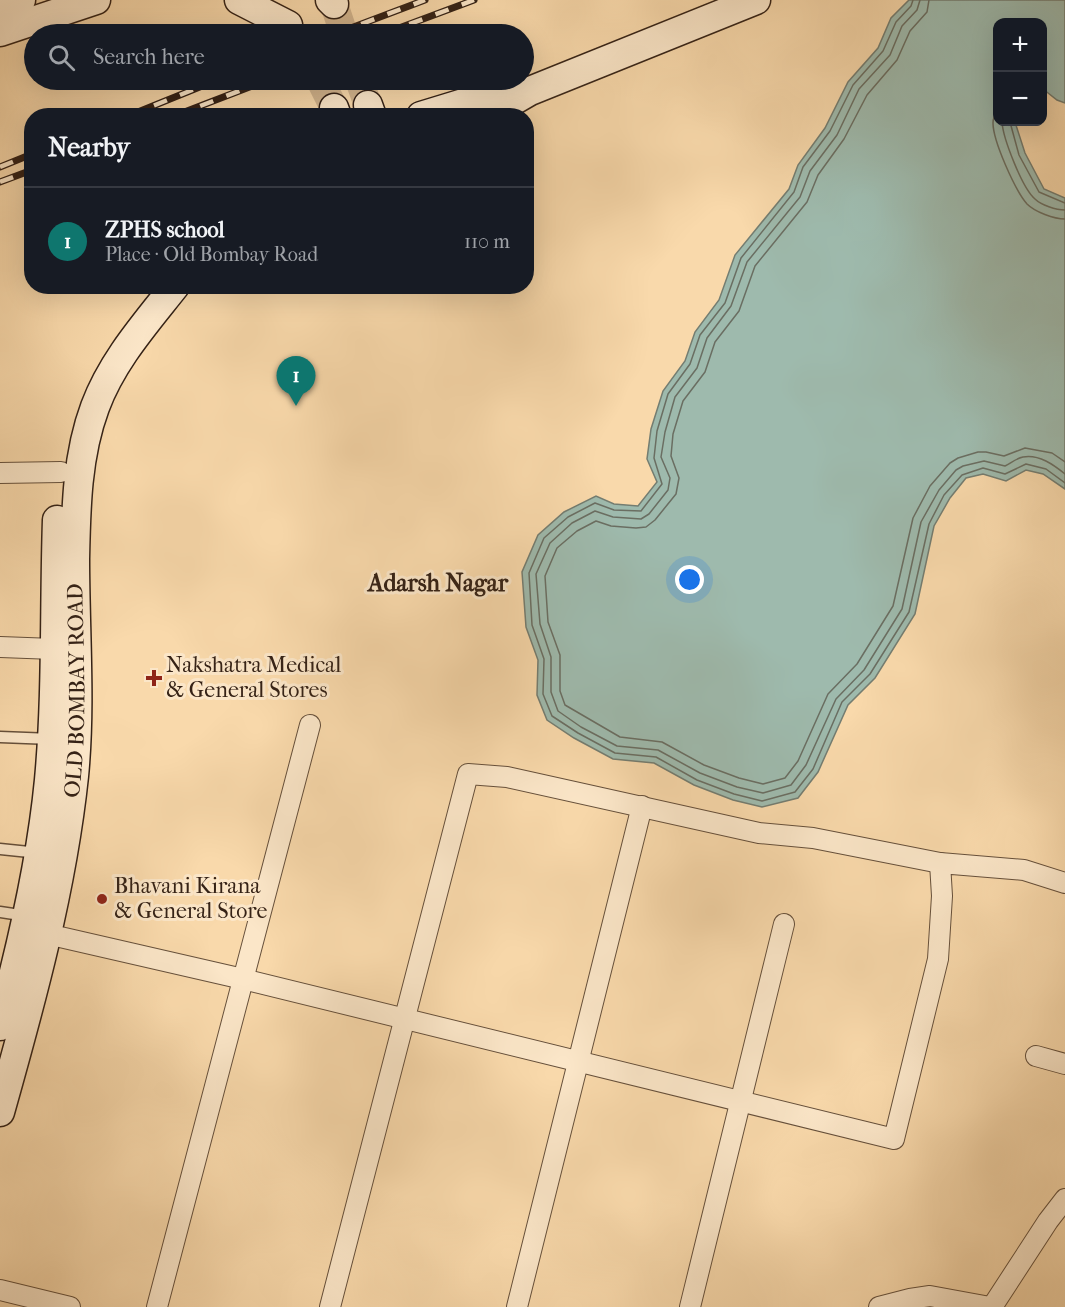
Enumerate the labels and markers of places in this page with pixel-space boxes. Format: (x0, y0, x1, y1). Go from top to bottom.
pin: 1 (276, 356, 316, 406)
place label: Nakshatra Medical & General Stores (166, 652, 341, 703)
marker: Nakshatra Medical & General Stores (147, 671, 161, 685)
place label: Bhavani Kirana & General Store (114, 873, 268, 924)
marker: Bhavani Kirana & General Store (95, 892, 109, 906)

